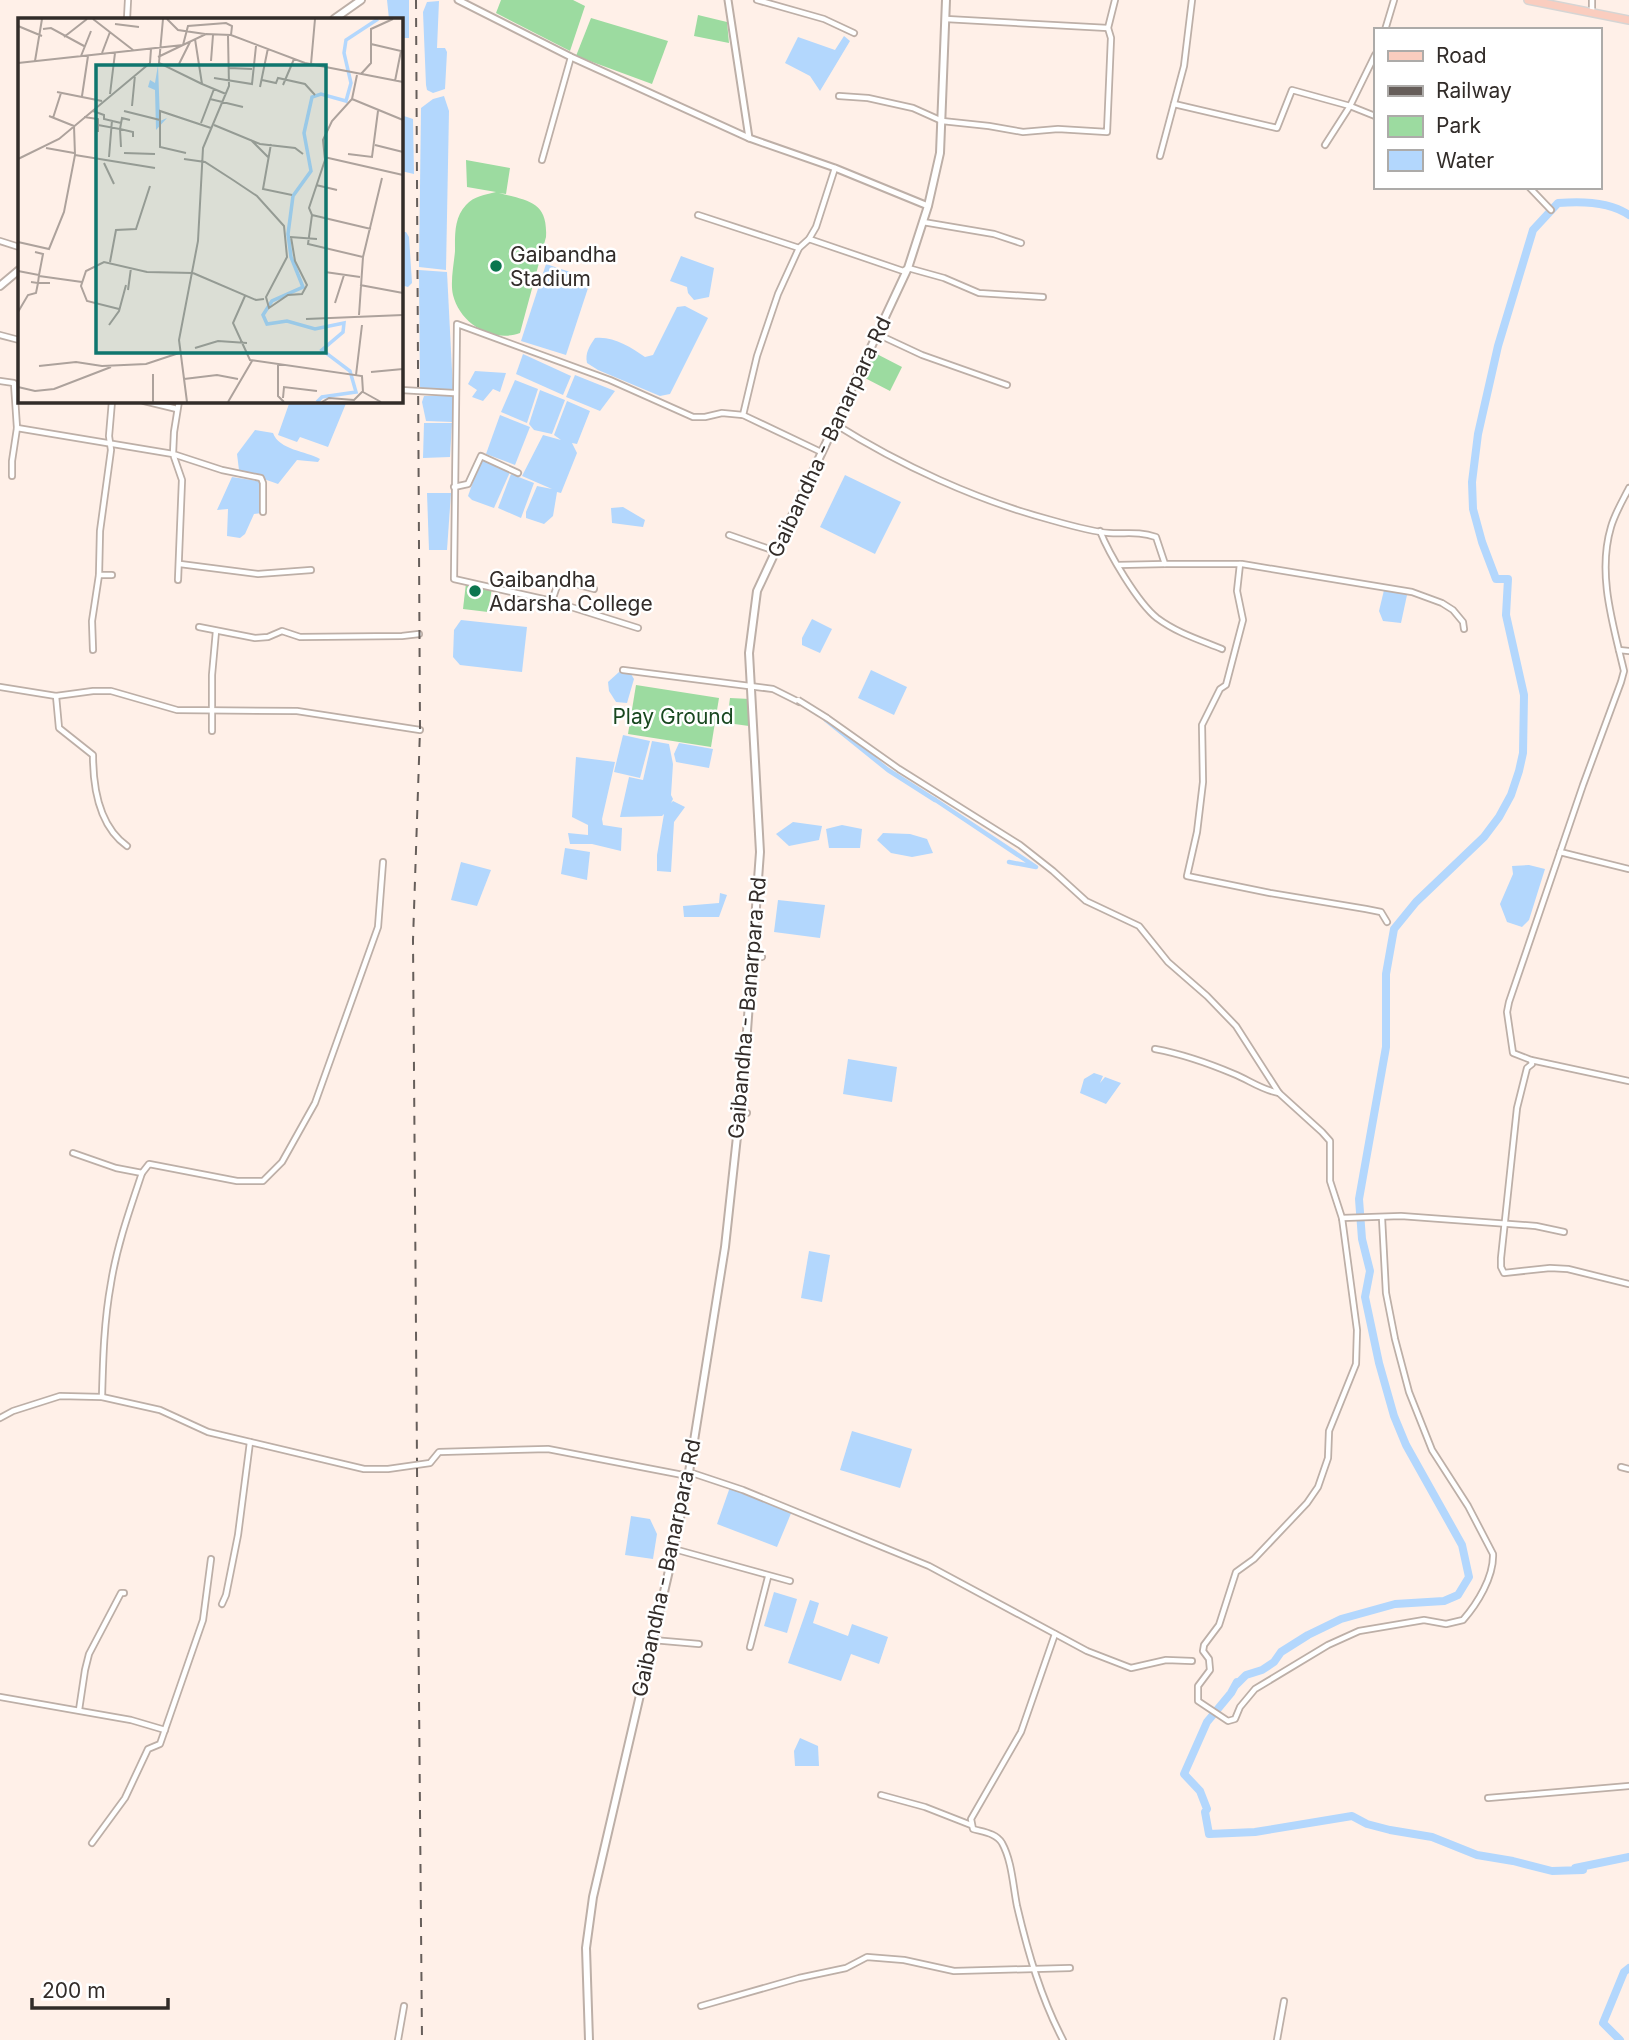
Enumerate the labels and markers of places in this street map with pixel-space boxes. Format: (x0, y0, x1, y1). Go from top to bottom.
place label: Gaibandha Stadium (510, 242, 617, 291)
marker: Gaibandha Stadium (488, 258, 504, 274)
place label: Gaibandha Adarsha College (489, 567, 653, 616)
marker: Gaibandha Adarsha College (467, 583, 483, 599)

